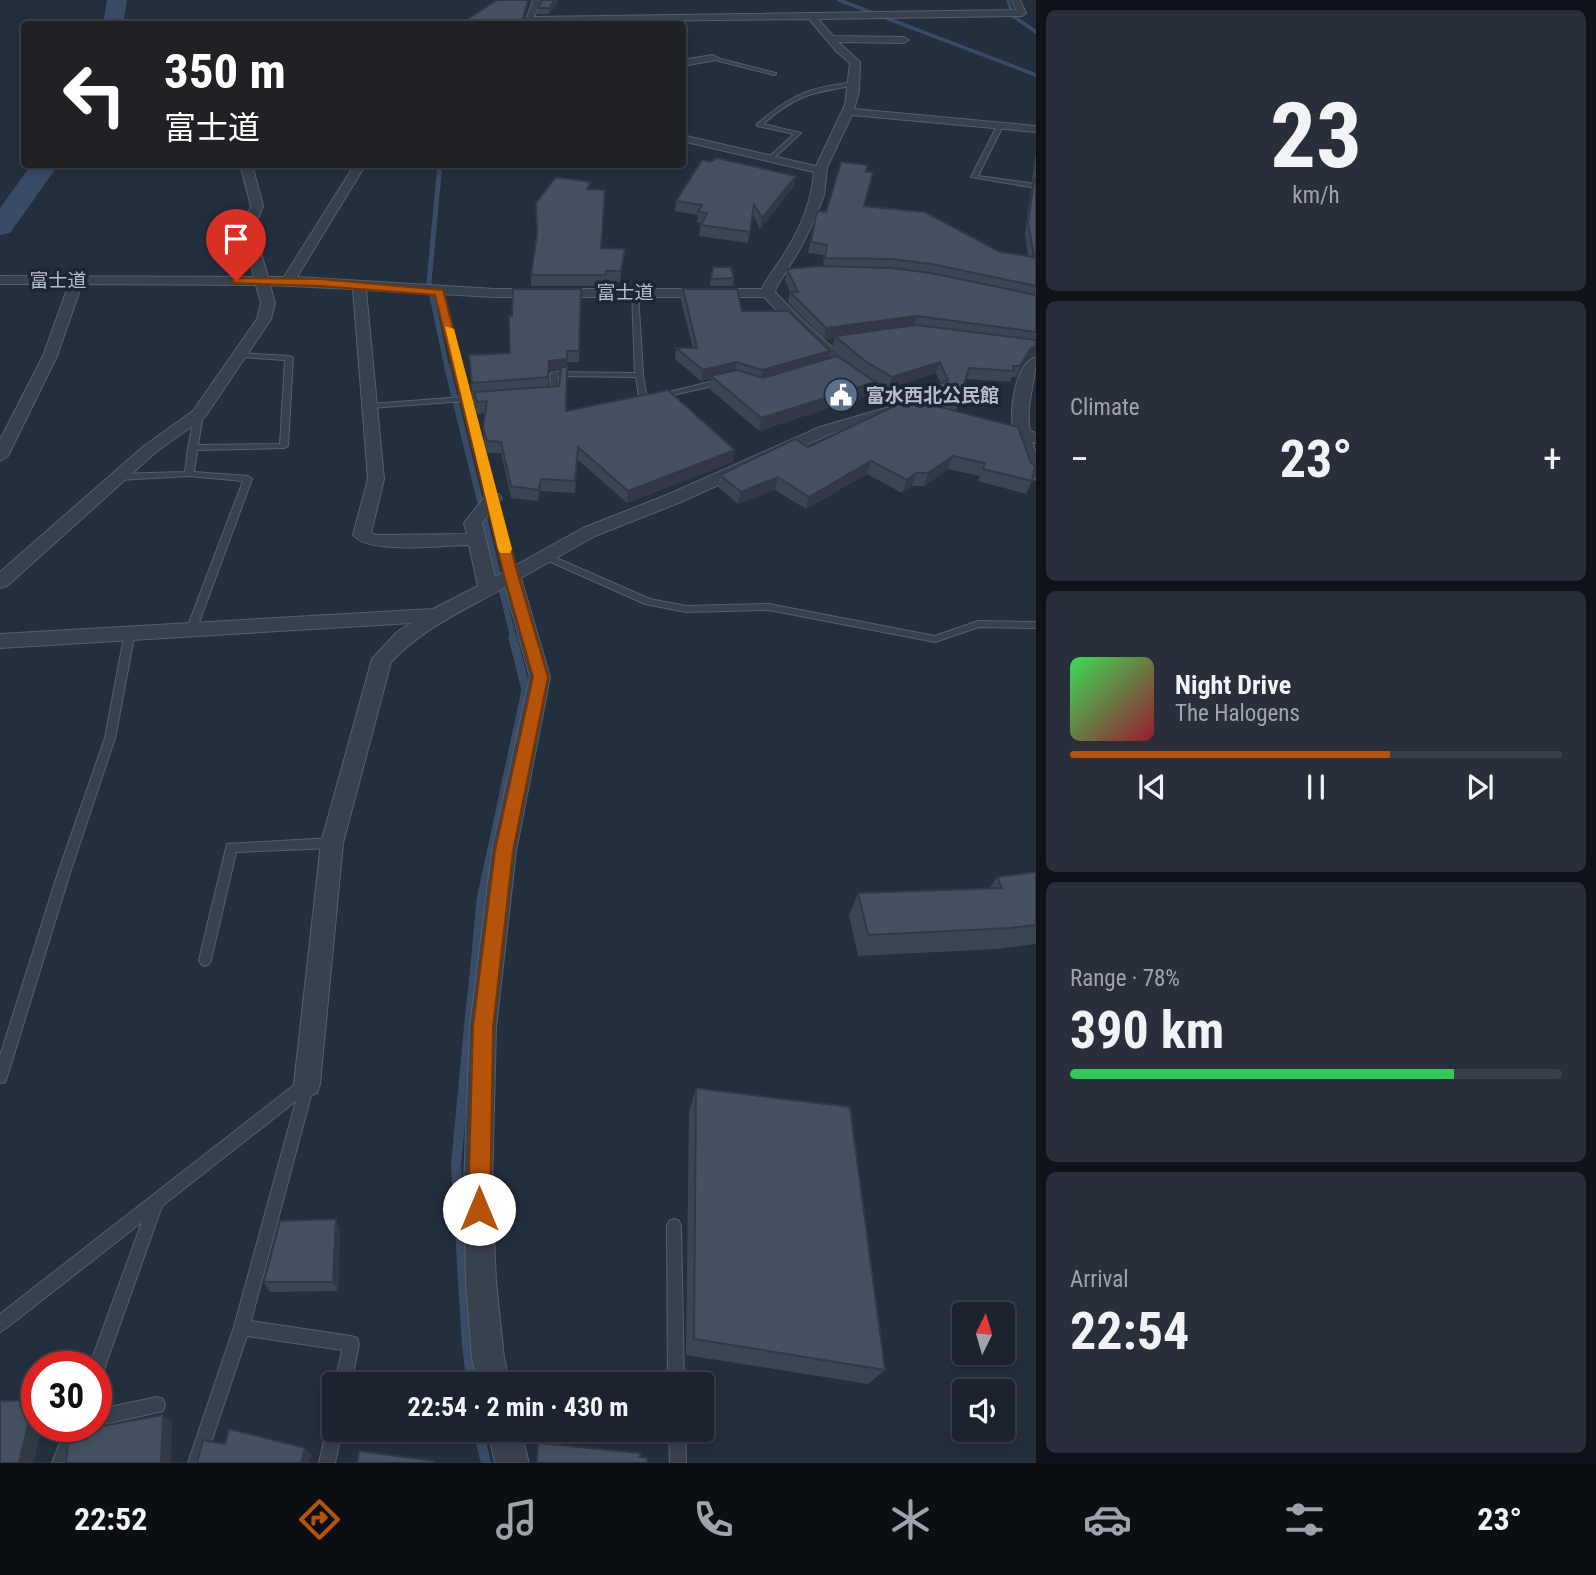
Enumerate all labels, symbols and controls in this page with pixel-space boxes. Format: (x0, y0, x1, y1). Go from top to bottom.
text: 350 m (164, 43, 286, 100)
icon: left (49, 49, 140, 140)
text: 23 (1270, 83, 1362, 189)
text: 富士道 (164, 109, 260, 147)
text: km/h (1292, 182, 1340, 209)
pin (206, 209, 266, 281)
icon: arrive (217, 220, 255, 258)
street label: 富士道 (29, 269, 87, 292)
street label: 富士道 (596, 281, 654, 304)
public building icon: 富水西北公民館 (822, 376, 860, 414)
place label: 富水西北公民館 (866, 384, 999, 407)
text: Climate (1070, 394, 1140, 421)
text: 23° (1280, 429, 1352, 490)
text: − (1070, 437, 1089, 481)
text: + (1543, 437, 1562, 481)
text: Night Drive (1175, 670, 1291, 700)
text: The Halogens (1175, 700, 1300, 727)
icon: previous (1133, 768, 1171, 806)
icon: pause (1297, 768, 1335, 806)
icon: next (1461, 768, 1499, 806)
text: Range · 78% (1070, 965, 1180, 992)
text: 390 km (1070, 1000, 1224, 1061)
position arrow (442, 1172, 516, 1246)
text: Arrival (1070, 1266, 1129, 1293)
text: 22:54 (1070, 1301, 1189, 1362)
north arrow (952, 1302, 1015, 1365)
map controls (952, 1302, 1015, 1442)
speed limit sign: 30 (21, 1351, 112, 1442)
button: sound (952, 1379, 1015, 1442)
text: 22:54 · 2 min · 430 m (408, 1392, 628, 1422)
icon: directions (295, 1495, 344, 1544)
icon: music (492, 1495, 541, 1544)
icon: phone (689, 1495, 738, 1544)
icon: climate (886, 1495, 935, 1544)
icon: car (1083, 1495, 1132, 1544)
icon: filters (1280, 1495, 1329, 1544)
text: 22:52 (74, 1500, 147, 1538)
text: 23° (1477, 1500, 1522, 1538)

